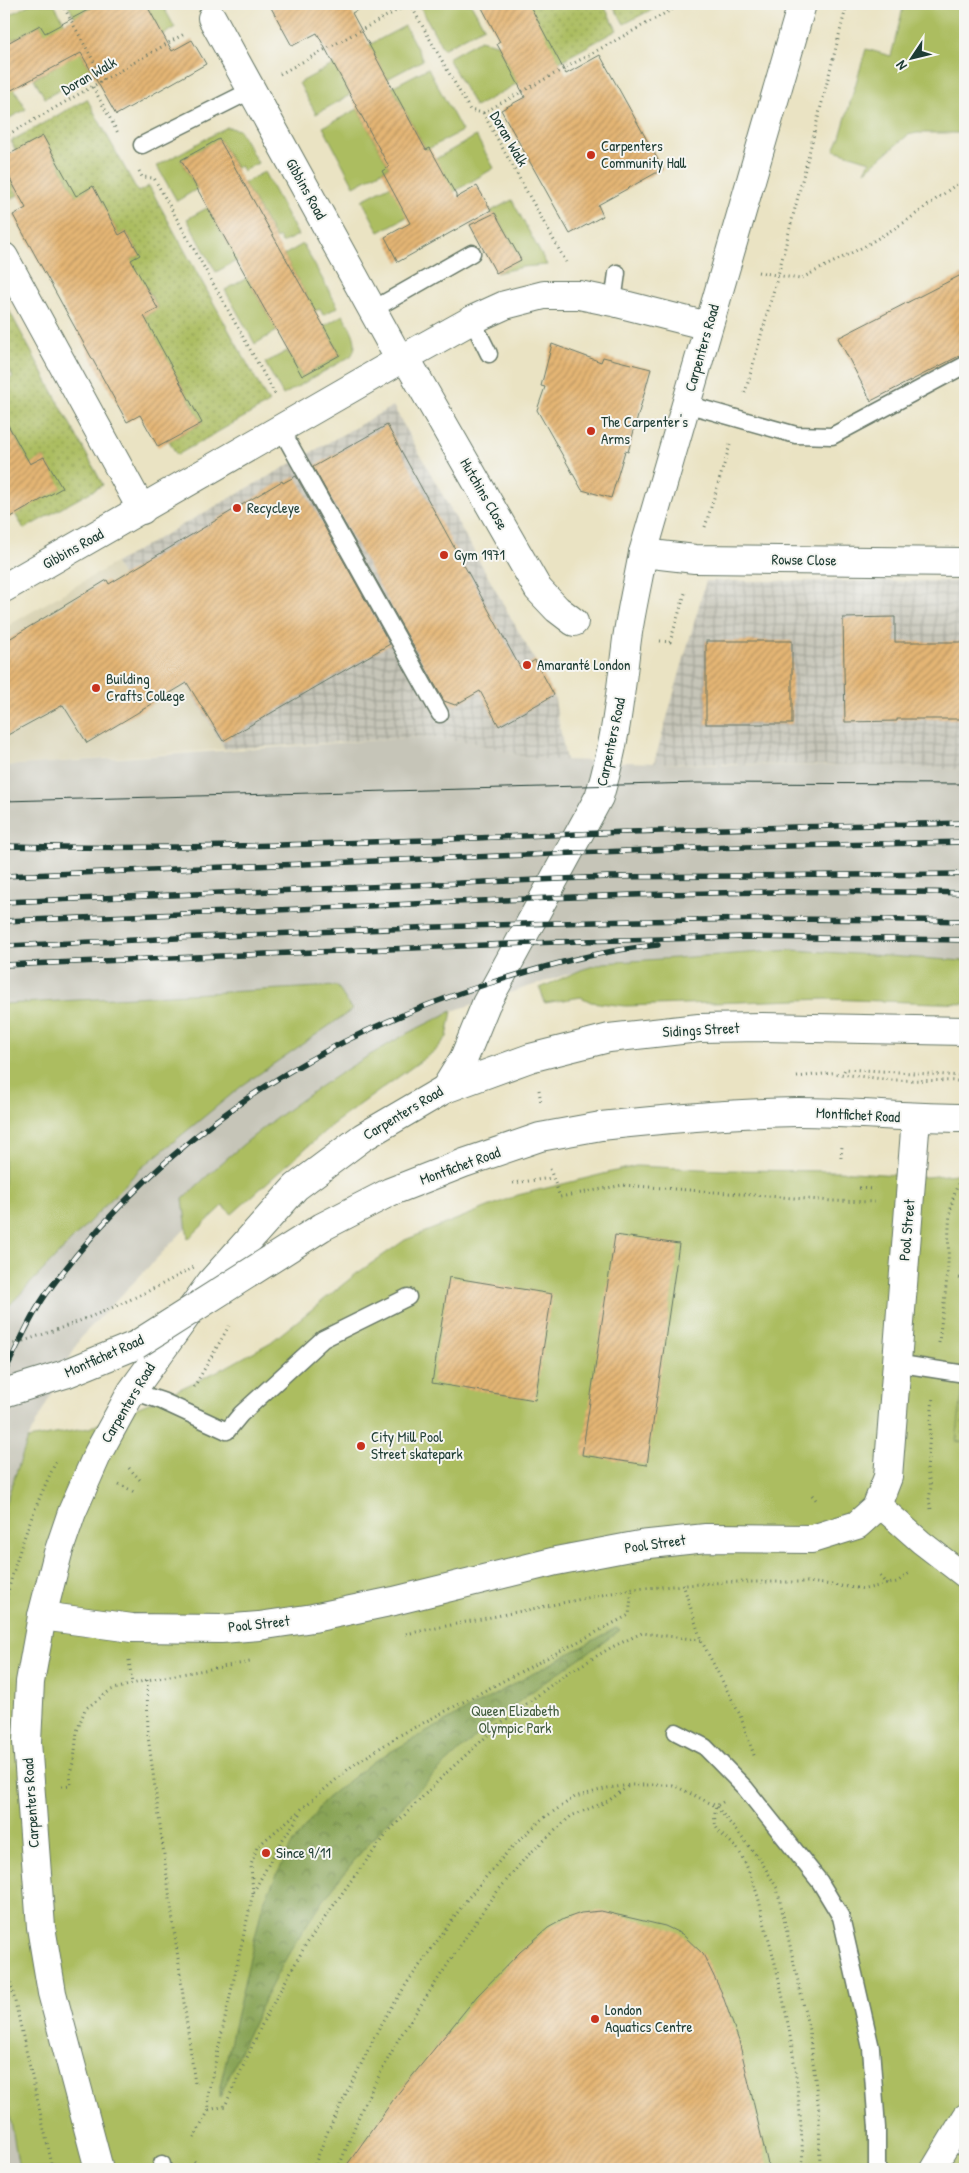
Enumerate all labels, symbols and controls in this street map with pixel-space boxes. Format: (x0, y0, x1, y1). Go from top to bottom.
north arrow (886, 32, 936, 82)
street label: Doran Walk (57, 51, 120, 100)
text: N (891, 57, 911, 74)
street label: Doran Walk (485, 107, 534, 170)
place label: Carpenters Community Hall (601, 135, 687, 173)
marker: Carpenters Community Hall (585, 149, 597, 161)
street label: Gibbins Road (281, 154, 332, 223)
street label: Carpenters Road (679, 302, 724, 394)
place label: The Carpenter's Arms (601, 411, 688, 449)
marker: The Carpenter's Arms (585, 425, 597, 437)
street label: Hutchins Close (455, 454, 513, 534)
place label: Recycleye (247, 497, 300, 518)
marker: Recycleye (231, 502, 243, 514)
street label: Gibbins Road (38, 523, 107, 574)
place label: Gym 1971 (454, 544, 505, 565)
street label: Rowse Close (771, 548, 837, 571)
marker: Gym 1971 (438, 549, 450, 561)
place label: Amaranté London (537, 654, 631, 675)
marker: Amaranté London (521, 659, 533, 671)
place label: Building Crafts College (106, 668, 185, 706)
marker: Building Crafts College (90, 682, 102, 694)
street label: Carpenters Road (591, 696, 630, 788)
street label: Sidings Street (662, 1017, 741, 1042)
street label: Carpenters Road (359, 1080, 447, 1145)
street label: Montfichet Road (815, 1102, 901, 1127)
street label: Montfichet Road (417, 1141, 503, 1190)
street label: Pool Street (893, 1197, 920, 1262)
street label: Montfichet Road (61, 1329, 147, 1382)
street label: Carpenters Road (95, 1359, 160, 1447)
place label: City Mill Pool Street skatepark (371, 1426, 463, 1464)
marker: City Mill Pool Street skatepark (355, 1440, 367, 1452)
street label: Pool Street (623, 1529, 688, 1558)
street label: Pool Street (227, 1610, 292, 1637)
park label: Queen Elizabeth Olympic Park (471, 1700, 559, 1738)
street label: Carpenters Road (17, 1757, 44, 1849)
place label: Since 9/11 (276, 1842, 331, 1863)
marker: Since 9/11 (260, 1847, 272, 1859)
place label: London Aquatics Centre (605, 1999, 693, 2037)
marker: London Aquatics Centre (589, 2013, 601, 2025)

